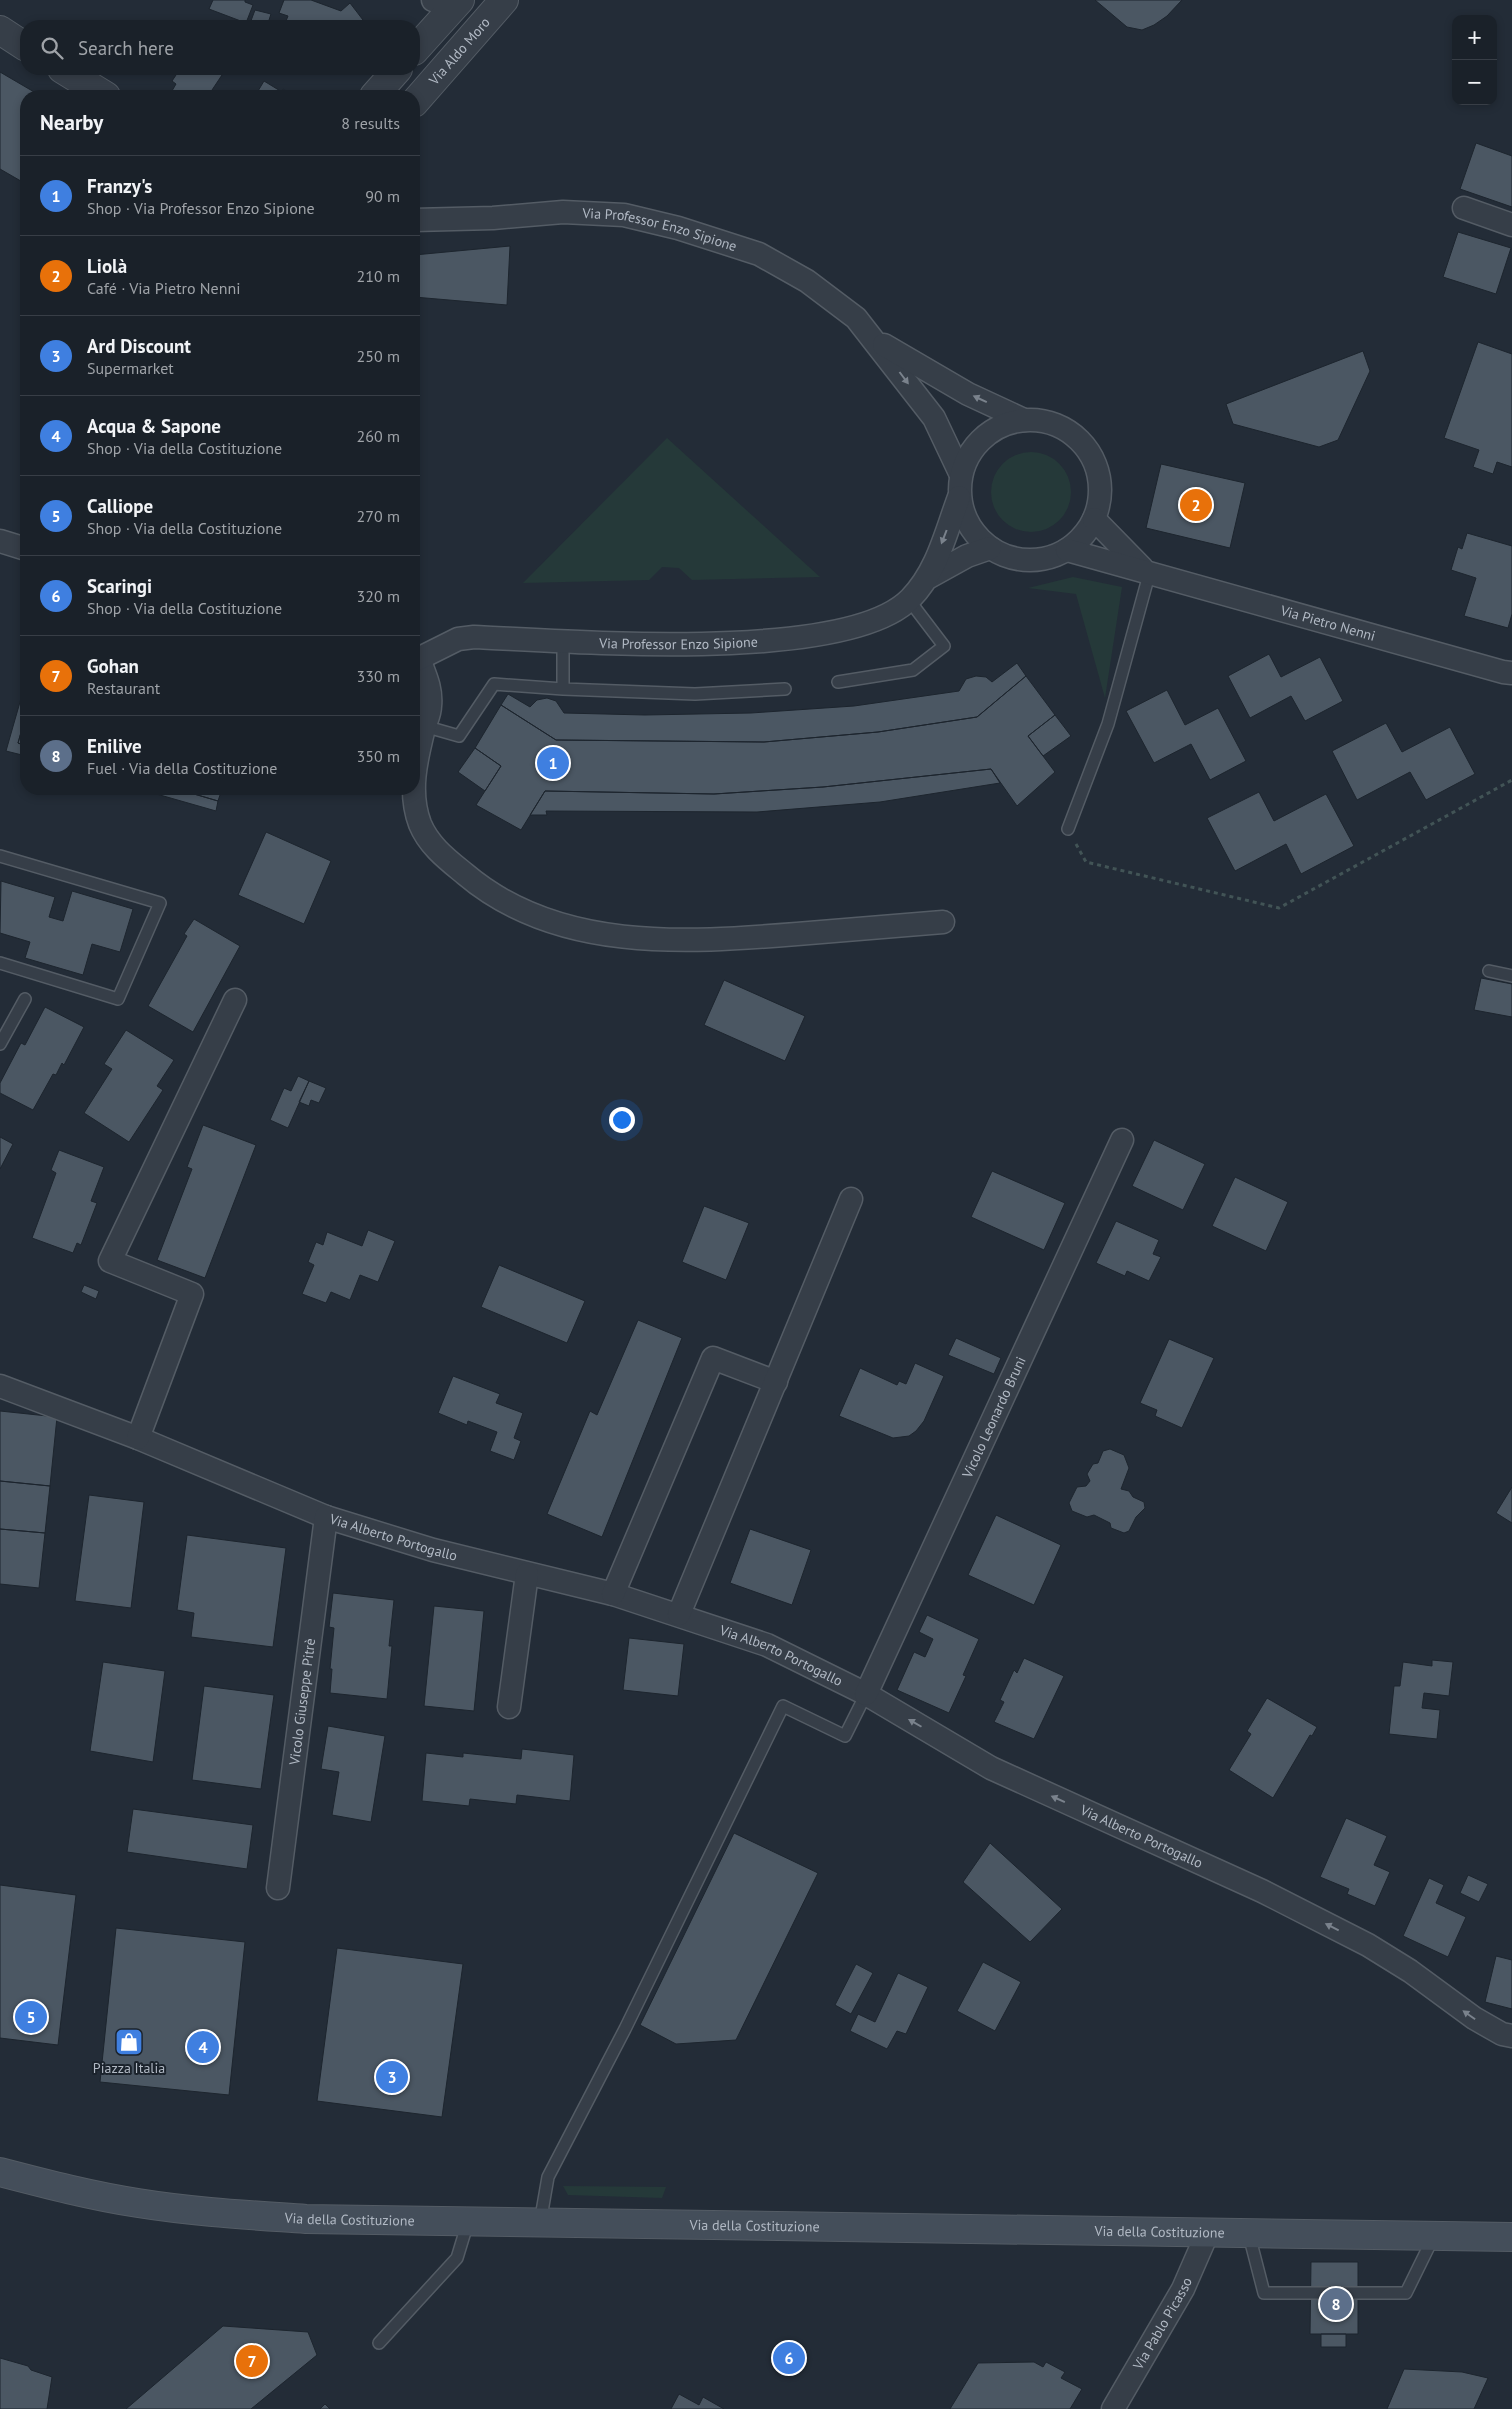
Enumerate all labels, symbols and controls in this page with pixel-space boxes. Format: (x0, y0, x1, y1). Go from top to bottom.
street label: Via Aldo Moro (424, 14, 494, 89)
map controls (1452, 15, 1497, 105)
button: + (1452, 15, 1497, 60)
search box (20, 20, 420, 75)
icon: search (38, 34, 66, 62)
text: Search here (78, 36, 174, 60)
button: − (1452, 60, 1497, 105)
text: Nearby (40, 109, 103, 136)
text: 8 results (341, 113, 400, 133)
text: Franzy's (87, 174, 152, 198)
text: 1 (51, 186, 61, 206)
text: 90 m (365, 186, 400, 206)
text: Shop · Via Professor Enzo Sipione (87, 198, 315, 218)
street label: Via Professor Enzo Sipione (581, 204, 739, 255)
text: Liolà (87, 254, 127, 278)
text: 2 (51, 266, 61, 286)
text: 210 m (357, 266, 400, 286)
text: Café · Via Pietro Nenni (87, 278, 241, 298)
text: Ard Discount (87, 334, 191, 358)
text: 3 (51, 346, 61, 366)
text: 250 m (357, 346, 400, 366)
text: Supermarket (87, 358, 174, 378)
one-way arrow (899, 371, 910, 384)
one-way arrow (972, 395, 987, 404)
text: Acqua & Sapone (87, 414, 221, 438)
text: 4 (51, 426, 61, 446)
text: 260 m (357, 426, 400, 446)
text: Shop · Via della Costituzione (87, 438, 282, 458)
pin: 2 (1180, 486, 1212, 524)
text: Calliope (87, 494, 153, 518)
text: 5 (51, 506, 61, 526)
text: 270 m (357, 506, 400, 526)
text: Shop · Via della Costituzione (87, 518, 282, 538)
one-way arrow (940, 530, 947, 545)
text: Scaringi (87, 574, 152, 598)
text: 6 (51, 586, 61, 606)
text: 320 m (357, 586, 400, 606)
text: Shop · Via della Costituzione (87, 598, 282, 618)
street label: Via Pietro Nenni (1278, 601, 1377, 645)
street label: Via Professor Enzo Sipione (598, 632, 758, 653)
text: Gohan (87, 654, 139, 678)
text: 7 (51, 666, 61, 686)
text: 330 m (357, 666, 400, 686)
text: Restaurant (87, 678, 160, 698)
text: Enilive (87, 734, 142, 758)
pin: 1 (537, 744, 569, 782)
text: 8 (51, 746, 61, 766)
text: 350 m (357, 746, 400, 766)
text: Fuel · Via della Costituzione (87, 758, 277, 778)
your location (609, 1107, 635, 1133)
street label: Vicolo Leonardo Bruni (958, 1354, 1030, 1482)
street label: Via Alberto Portogallo (327, 1509, 459, 1565)
street label: Via Alberto Portogallo (717, 1621, 846, 1690)
street label: Vicolo Giuseppe Pitrè (285, 1637, 319, 1767)
one-way arrow (908, 1719, 921, 1728)
one-way arrow (1051, 1794, 1065, 1802)
street label: Via Alberto Portogallo (1077, 1800, 1206, 1872)
one-way arrow (1325, 1923, 1340, 1931)
pin: 5 (15, 1998, 47, 2036)
one-way arrow (1462, 2010, 1476, 2020)
shop icon: Piazza Italia (114, 2027, 144, 2057)
pin: 4 (187, 2028, 219, 2066)
pin: 3 (376, 2058, 408, 2096)
place label: Piazza Italia (93, 2059, 165, 2077)
street label: Via della Costituzione (283, 2208, 415, 2230)
street label: Via della Costituzione (688, 2216, 820, 2236)
street label: Via della Costituzione (1093, 2222, 1225, 2242)
street label: Via Pablo Picasso (1128, 2274, 1196, 2374)
pin: 8 (1320, 2285, 1352, 2323)
pin: 6 (773, 2339, 805, 2377)
pin: 7 (236, 2342, 268, 2380)

